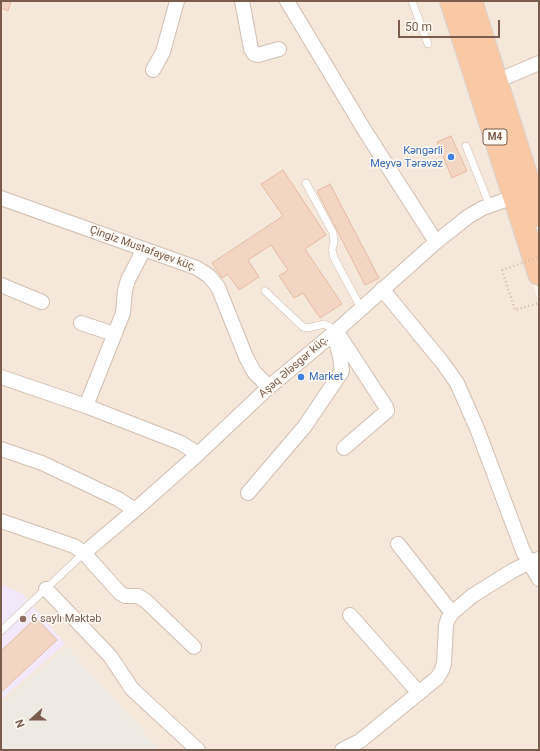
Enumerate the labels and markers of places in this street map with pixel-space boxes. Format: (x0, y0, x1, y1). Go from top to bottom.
place label: Kəngərli Meyvə Tərəvəz (370, 144, 443, 170)
marker: Kəngərli Meyvə Tərəvəz (446, 152, 456, 162)
place label: Market (309, 370, 343, 384)
marker: Market (296, 372, 306, 382)
place label: 6 saylı Məktəb (31, 612, 101, 626)
marker: 6 saylı Məktəb (18, 614, 28, 624)

